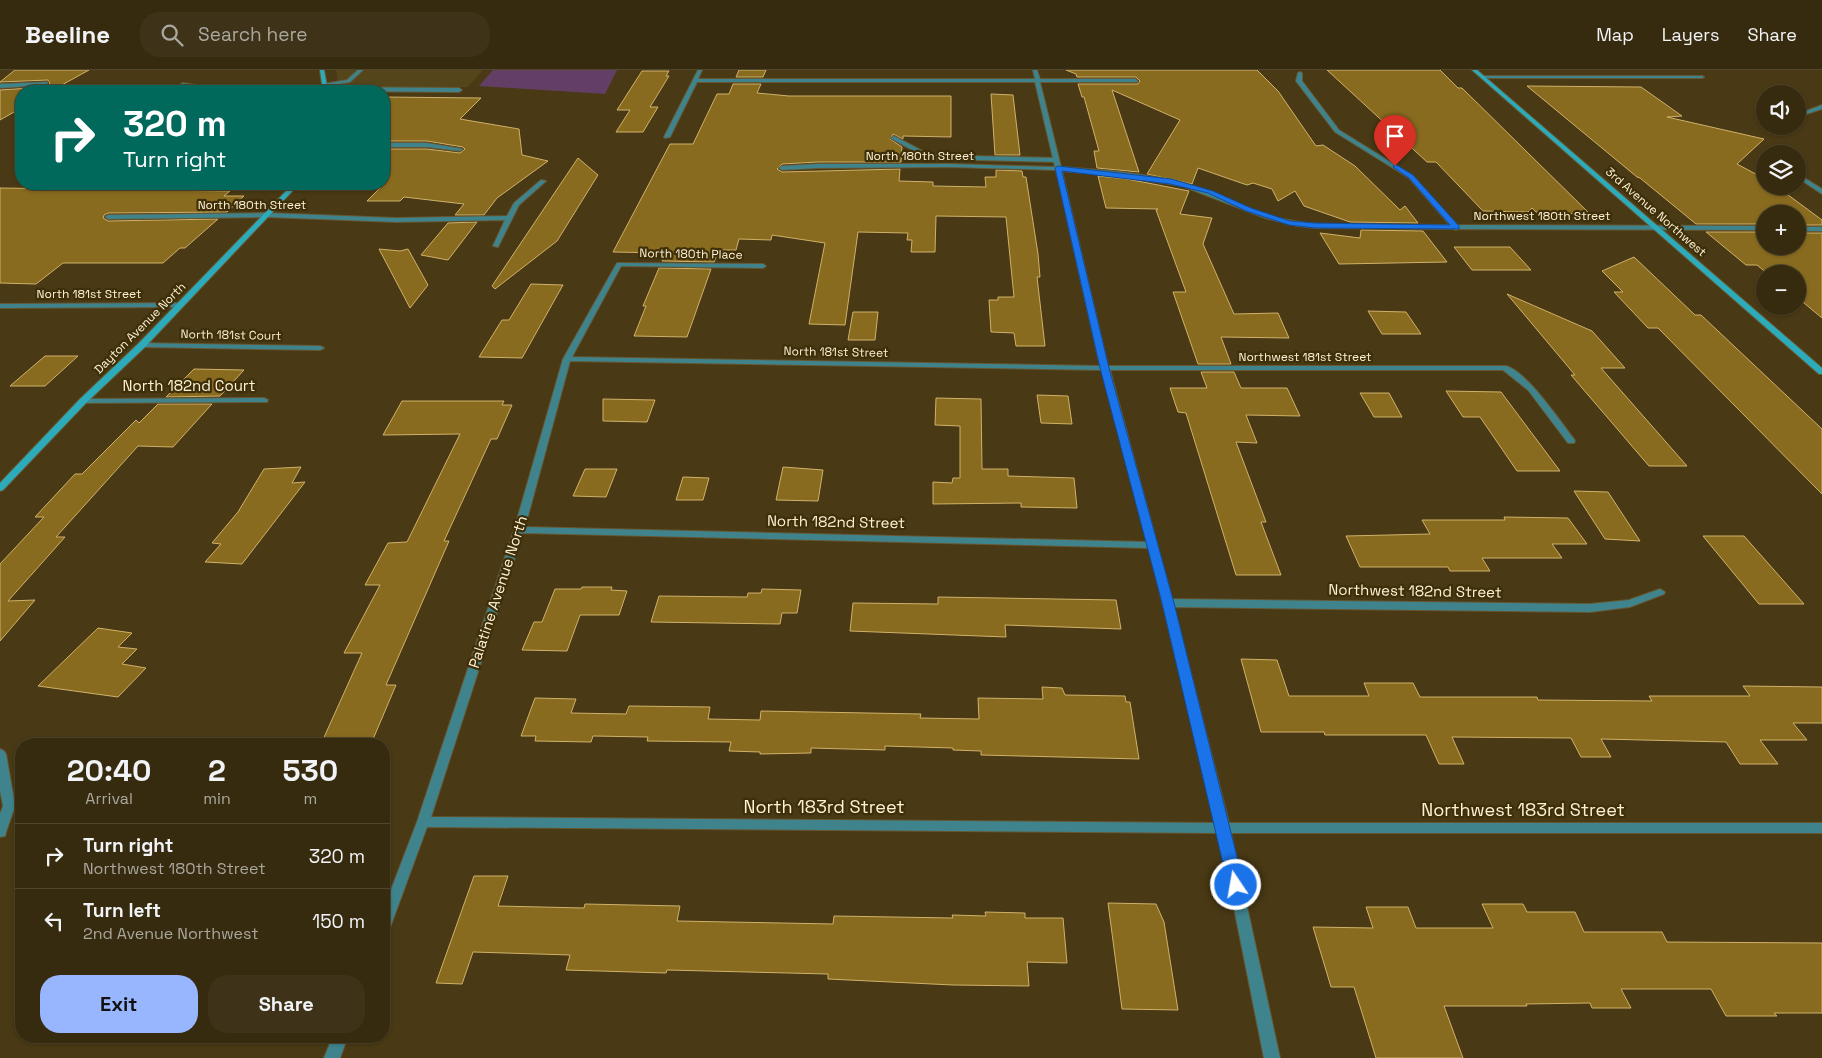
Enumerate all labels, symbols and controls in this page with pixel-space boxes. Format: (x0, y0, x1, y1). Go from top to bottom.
search box (140, 12, 490, 57)
text: Beeline (25, 19, 110, 50)
icon: search (158, 21, 186, 49)
text: Search here (198, 22, 308, 47)
text: Map (1596, 23, 1634, 46)
text: Layers (1662, 23, 1719, 46)
text: Share (1747, 23, 1797, 46)
map controls (1756, 85, 1806, 315)
button: sound (1756, 85, 1806, 135)
text: 320 m (123, 102, 227, 146)
icon: right (40, 105, 105, 170)
pin (1374, 115, 1416, 166)
icon: arrive (1381, 122, 1409, 150)
text: Turn right (123, 145, 226, 173)
button: layers (1756, 145, 1806, 195)
street label: North 180th Street (866, 148, 974, 164)
street label: 3rd Avenue Northwest (1602, 164, 1710, 260)
street label: North 180th Street (198, 197, 306, 213)
button: + (1756, 205, 1806, 255)
street label: Northwest 180th Street (1474, 208, 1610, 224)
street label: North 180th Place (639, 245, 743, 263)
button: − (1756, 265, 1806, 315)
street label: Dayton Avenue North (91, 279, 189, 377)
street label: North 181st Street (37, 286, 141, 302)
street label: North 181st Court (181, 326, 281, 344)
street label: North 181st Street (783, 343, 889, 361)
street label: Northwest 181st Street (1238, 349, 1372, 365)
street label: North 182nd Court (123, 376, 256, 395)
street label: North 182nd Street (767, 511, 905, 532)
street label: Palatine Avenue North (464, 513, 531, 671)
street label: Northwest 182nd Street (1328, 579, 1502, 602)
text: 20:40 (67, 751, 152, 790)
text: 2 (208, 751, 226, 790)
text: 530 (283, 751, 338, 790)
text: Arrival (85, 788, 133, 809)
text: min (203, 788, 231, 809)
text: m (303, 788, 317, 809)
street label: North 183rd Street (743, 795, 905, 818)
street label: Northwest 183rd Street (1421, 798, 1625, 821)
text: Turn right (83, 833, 173, 858)
icon: right (40, 842, 68, 870)
text: 320 m (309, 844, 365, 869)
text: Northwest 180th Street (83, 858, 266, 879)
position arrow (1209, 858, 1261, 910)
text: Turn left (83, 898, 161, 923)
icon: left (40, 907, 68, 935)
text: 150 m (312, 909, 365, 934)
text: 2nd Avenue Northwest (83, 923, 259, 944)
button: Exit (40, 975, 198, 1033)
button: Share (208, 975, 365, 1033)

